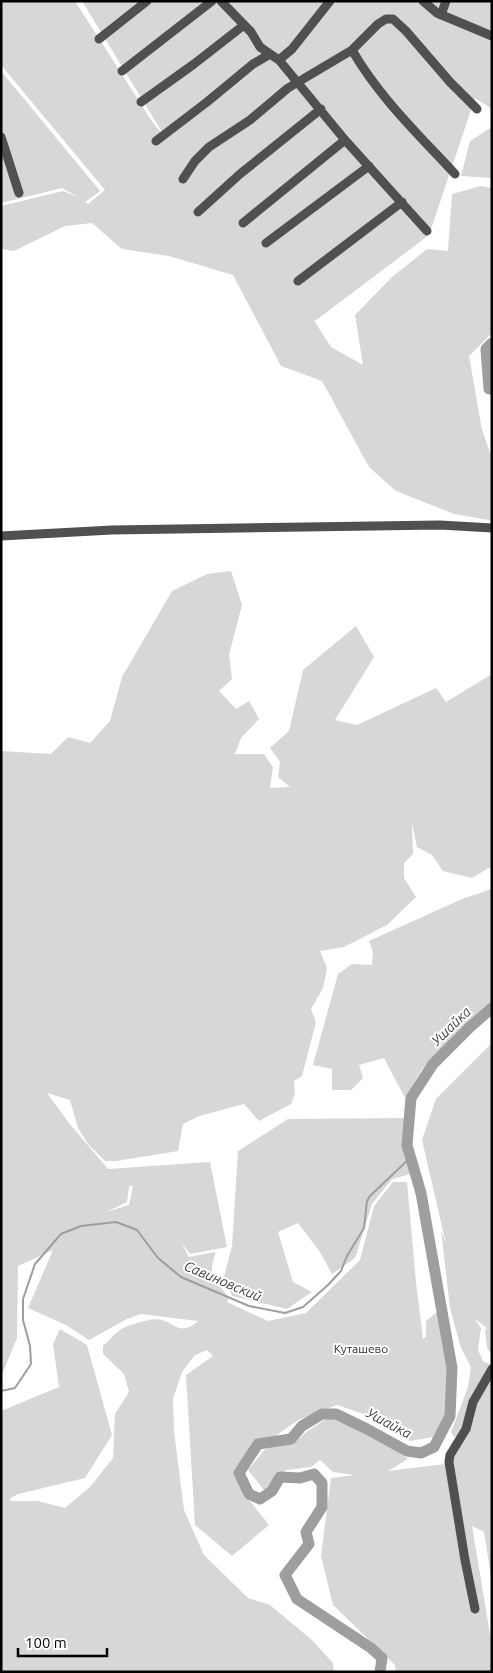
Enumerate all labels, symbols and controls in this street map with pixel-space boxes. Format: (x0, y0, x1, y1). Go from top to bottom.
water label: Ушайка (427, 1003, 474, 1049)
water label: Савиновский (182, 1258, 264, 1305)
park label: Куташево (334, 1342, 388, 1355)
water label: Ушайка (363, 1404, 415, 1442)
scale bar (18, 1626, 106, 1658)
text: 100 m (25, 1634, 67, 1651)

